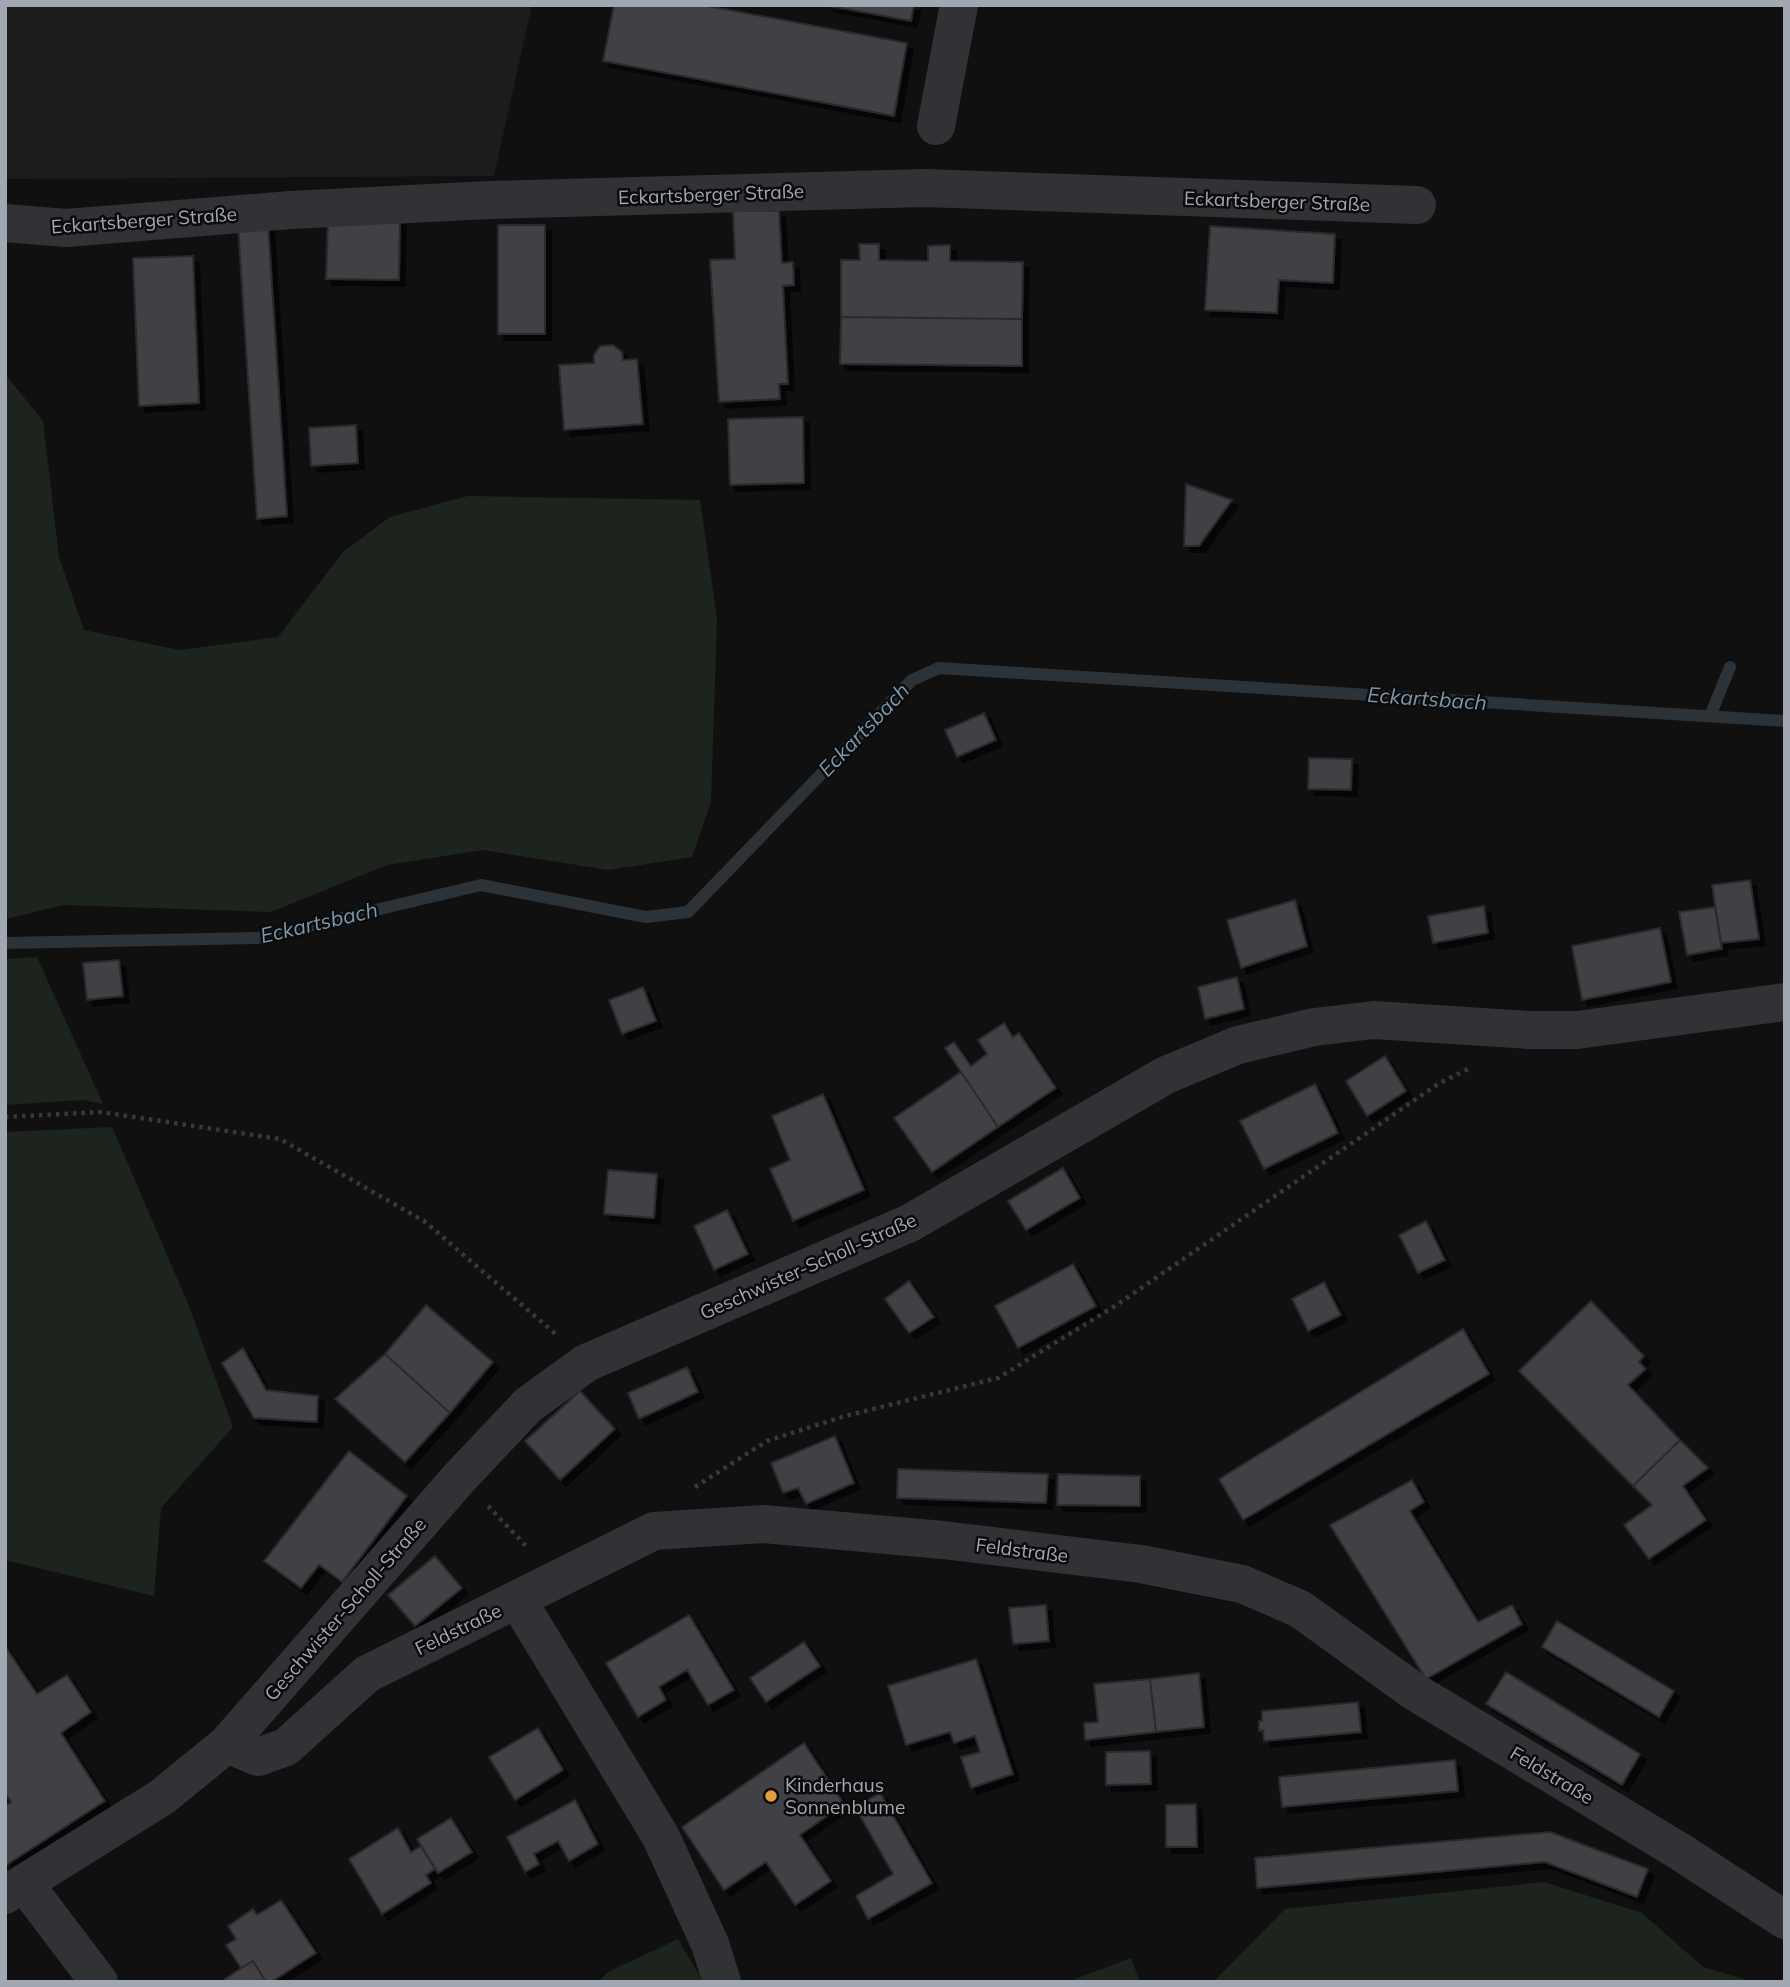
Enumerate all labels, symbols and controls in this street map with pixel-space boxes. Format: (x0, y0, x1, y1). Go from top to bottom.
street label: Eckartsberger Straße (618, 179, 804, 209)
street label: Eckartsberger Straße (1184, 186, 1370, 216)
street label: Eckartsberger Straße (50, 202, 238, 238)
water label: Eckartsbach (812, 677, 914, 781)
water label: Eckartsbach (1366, 681, 1488, 715)
water label: Eckartsbach (257, 896, 380, 948)
street label: Geschwister-Scholl-Straße (696, 1207, 920, 1325)
street label: Geschwister-Scholl-Straße (259, 1513, 431, 1705)
street label: Feldstraße (974, 1532, 1070, 1568)
street label: Feldstraße (411, 1598, 505, 1660)
street label: Feldstraße (1506, 1741, 1598, 1809)
place label: Kinderhaus Sonnenblume (785, 1773, 905, 1819)
marker: Kinderhaus Sonnenblume (763, 1788, 779, 1804)

